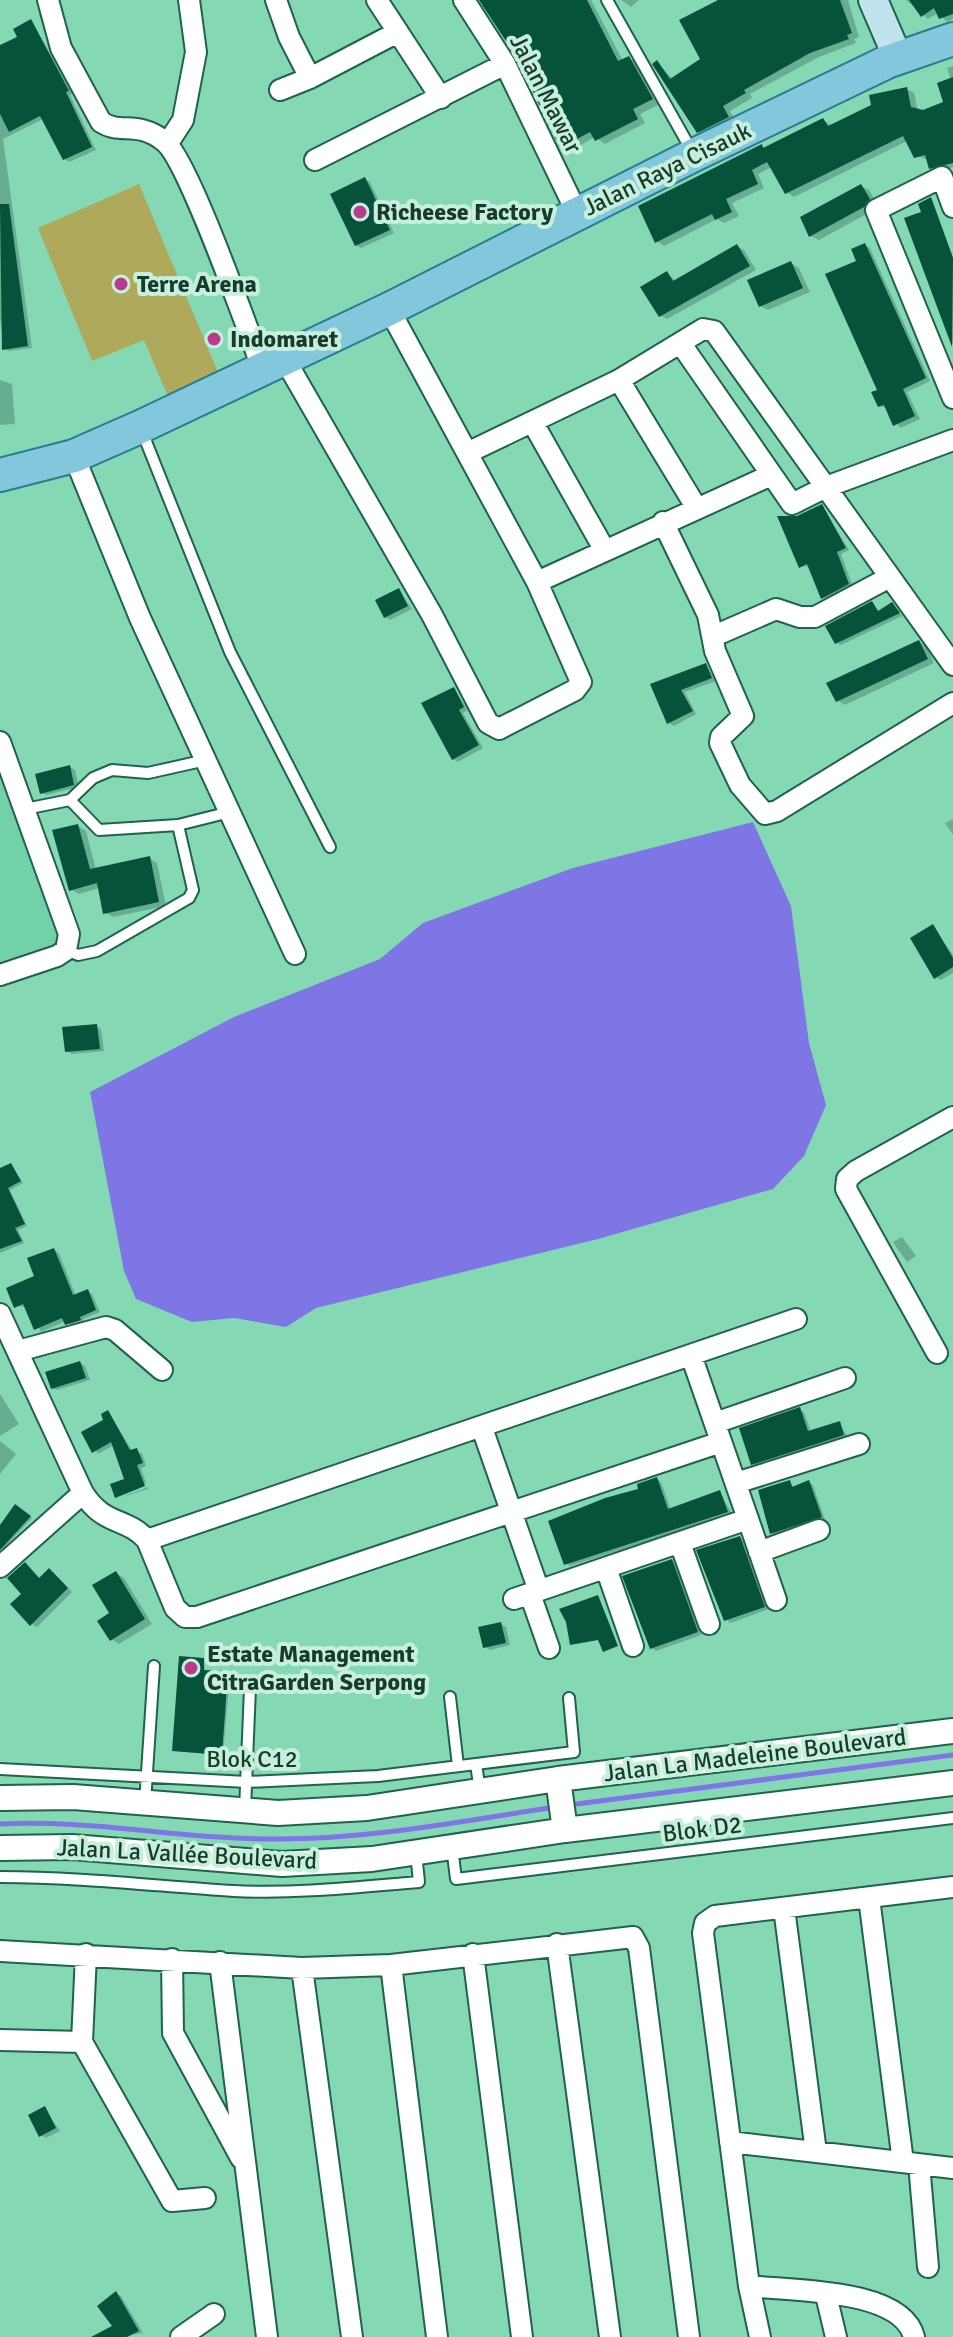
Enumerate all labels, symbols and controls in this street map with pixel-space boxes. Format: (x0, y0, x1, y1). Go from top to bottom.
street label: Jalan Mawar (503, 30, 589, 159)
street label: Jalan Raya Cisauk (578, 115, 756, 223)
place label: Richeese Factory (376, 197, 553, 227)
marker: Richeese Factory (351, 203, 369, 221)
place label: Terre Arena (137, 269, 257, 299)
marker: Terre Arena (112, 275, 130, 293)
place label: Indomaret (230, 324, 338, 354)
marker: Indomaret (205, 330, 223, 348)
place label: Estate Management CitraGarden Serpong (207, 1639, 426, 1697)
marker: Estate Management CitraGarden Serpong (182, 1659, 200, 1677)
street label: Jalan La Madeleine Boulevard (602, 1722, 908, 1788)
street label: Blok C12 (206, 1744, 298, 1774)
street label: Blok D2 (661, 1809, 743, 1849)
street label: Jalan La Vallée Boulevard (56, 1832, 318, 1876)

